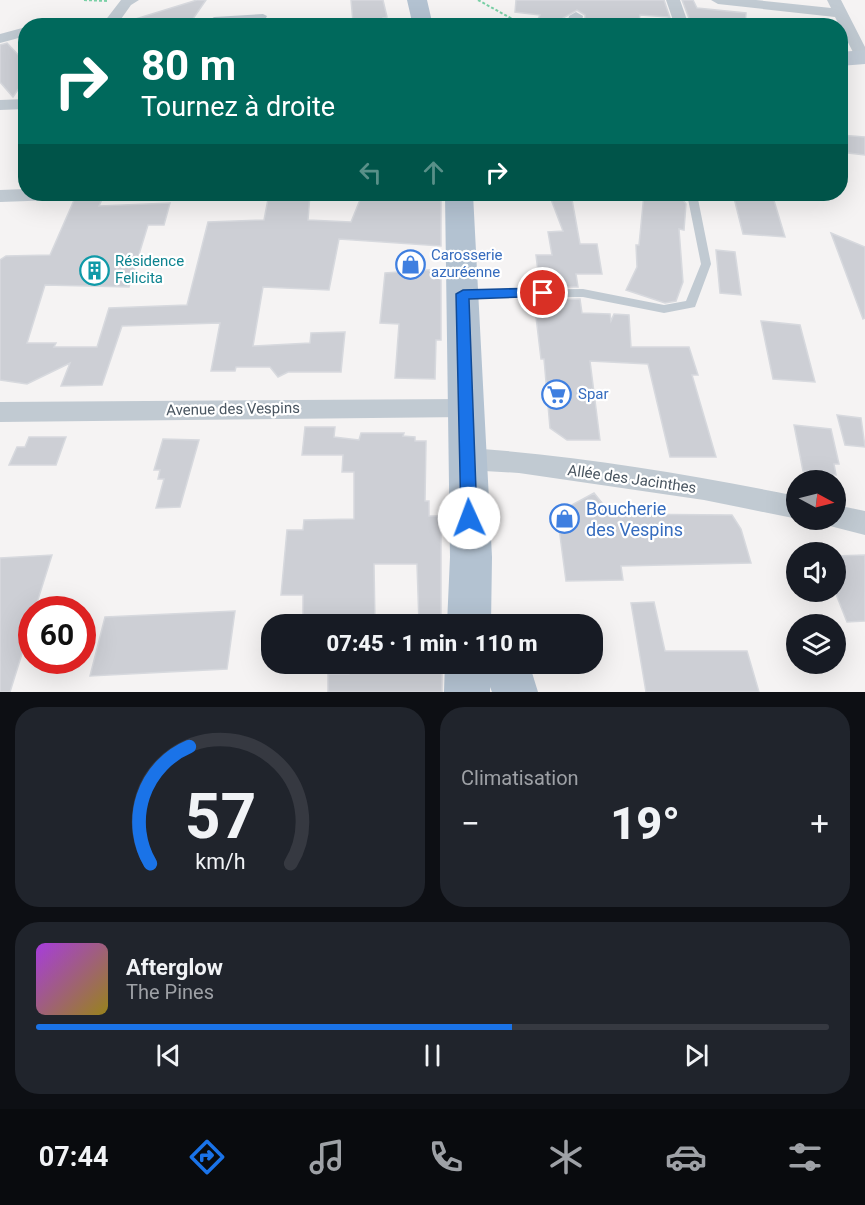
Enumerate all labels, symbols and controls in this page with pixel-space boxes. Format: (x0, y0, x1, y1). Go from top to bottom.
text: 80 m (141, 41, 236, 90)
icon: right (42, 42, 120, 120)
text: Tournez à droite (141, 91, 335, 123)
icon: left (354, 156, 387, 189)
icon: ahead (417, 156, 450, 189)
icon: right (480, 156, 513, 189)
place label: Carosserie azuréenne (431, 246, 503, 281)
shop icon: Carosserie azuréenne (394, 248, 426, 280)
place label: Résidence Felicita (115, 252, 184, 287)
building icon: Résidence Felicita (78, 254, 110, 286)
pin (517, 267, 568, 318)
icon: arrive (526, 276, 559, 309)
supermarket icon: Spar (541, 378, 573, 410)
place label: Spar (578, 385, 609, 403)
street label: Avenue des Vespins (166, 399, 300, 419)
street label: Allée des Jacinthes (567, 461, 697, 497)
north arrow (786, 470, 846, 530)
map controls (786, 470, 846, 674)
position arrow (437, 486, 501, 550)
place label: Boucherie des Vespins (586, 498, 683, 540)
shop icon: Boucherie des Vespins (549, 503, 581, 535)
button: sound (786, 542, 846, 602)
speed limit sign: 60 (18, 596, 96, 674)
button: layers (786, 614, 846, 674)
text: 07:45 · 1 min · 110 m (327, 631, 537, 656)
text: Climatisation (461, 766, 579, 790)
text: 57 (184, 780, 256, 853)
text: 19° (610, 797, 680, 850)
text: − (461, 804, 480, 843)
text: + (810, 804, 829, 843)
text: km/h (195, 849, 245, 874)
text: Afterglow (126, 955, 223, 980)
text: The Pines (126, 980, 214, 1004)
icon: previous (152, 1039, 185, 1072)
icon: pause (416, 1039, 449, 1072)
icon: next (680, 1039, 713, 1072)
icon: directions (186, 1136, 228, 1178)
icon: music (306, 1136, 348, 1178)
icon: phone (425, 1136, 467, 1178)
icon: climate (545, 1136, 587, 1178)
icon: car (665, 1136, 707, 1178)
icon: filters (784, 1136, 826, 1178)
text: 07:44 (39, 1141, 108, 1173)

